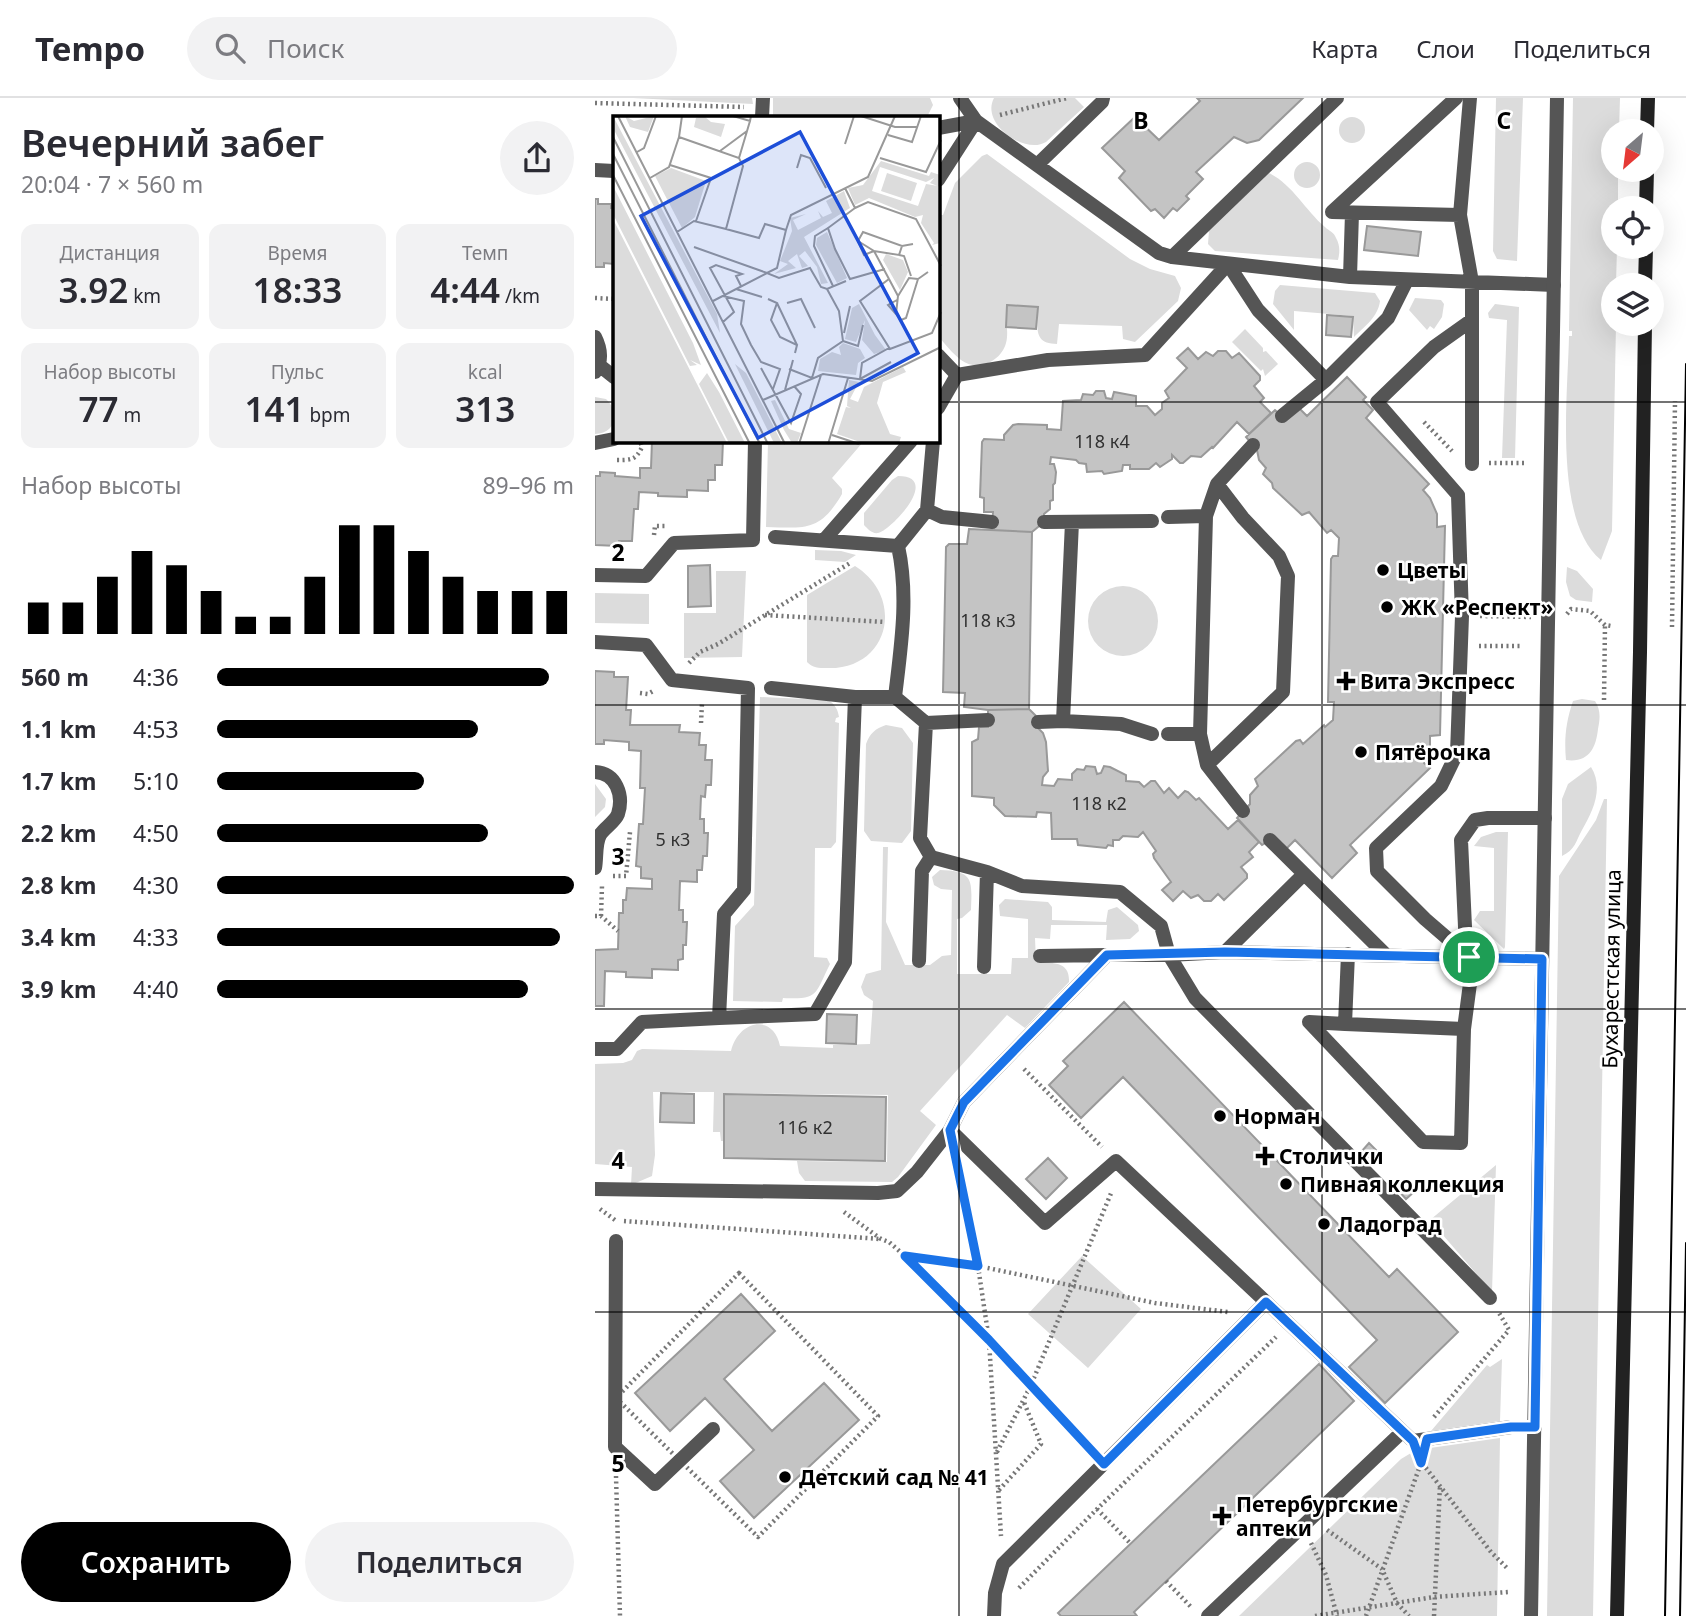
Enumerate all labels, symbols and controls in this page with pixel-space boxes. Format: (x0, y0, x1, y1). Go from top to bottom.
search box (187, 17, 677, 80)
text: Tempo (35, 26, 145, 71)
icon: search (211, 29, 249, 67)
text: Поиск (267, 30, 344, 66)
text: Карта (1311, 32, 1378, 65)
text: Слои (1416, 32, 1475, 65)
text: Поделиться (1513, 32, 1651, 65)
text: B (1133, 104, 1149, 136)
text: C (1497, 104, 1512, 136)
text: Вечерний забег (21, 116, 324, 168)
inset map (613, 116, 940, 443)
north arrow (1601, 119, 1664, 182)
map controls (1601, 119, 1664, 336)
button: share (500, 121, 574, 195)
text: 20:04 · 7 × 560 m (21, 168, 203, 200)
button: locate (1601, 196, 1664, 259)
text: Дистанция (60, 240, 160, 266)
text: Время (268, 240, 327, 266)
text: Темп (462, 240, 508, 266)
text: 3.92 (59, 266, 128, 313)
text: 18:33 (253, 266, 342, 313)
text: 4:44 (430, 266, 500, 313)
button: layers (1601, 273, 1664, 336)
text: km (128, 283, 161, 309)
text: /km (500, 283, 540, 309)
text: Набор высоты (44, 359, 176, 385)
text: Пульс (271, 359, 324, 385)
text: kcal (468, 359, 503, 385)
text: 77 (78, 385, 118, 432)
text: 141 (244, 385, 304, 432)
text: 313 (455, 385, 515, 432)
text: m (118, 402, 141, 428)
text: bpm (304, 402, 351, 428)
house number: 118 к4 (1074, 429, 1130, 453)
text: Набор высоты (21, 469, 181, 501)
text: 89–96 m (482, 469, 574, 501)
text: 2 (611, 536, 625, 568)
place label: Цветы (1397, 556, 1466, 584)
marker: Цветы (1375, 562, 1391, 578)
place label: ЖК «Респект» (1401, 593, 1553, 621)
marker: ЖК «Респект» (1379, 599, 1395, 615)
house number: 118 к3 (960, 608, 1016, 632)
text: 560 m (21, 661, 89, 693)
text: 4:36 (133, 661, 179, 693)
place label: Вита Экспресс (1360, 667, 1515, 695)
marker: Вита Экспресс (1338, 673, 1354, 689)
text: 1.1 km (21, 713, 96, 745)
text: 4:53 (133, 713, 179, 745)
place label: Пятёрочка (1375, 738, 1491, 766)
marker: Пятёрочка (1353, 744, 1369, 760)
text: 1.7 km (21, 765, 96, 797)
text: 5:10 (133, 765, 179, 797)
house number: 118 к2 (1071, 791, 1127, 815)
text: 2.2 km (21, 817, 96, 849)
text: 4:50 (133, 817, 179, 849)
house number: 5 к3 (656, 827, 690, 851)
text: 3 (611, 840, 625, 872)
text: 2.8 km (21, 869, 96, 901)
text: 4:30 (133, 869, 179, 901)
street label: Бухарестская улица (1595, 869, 1627, 1069)
text: 3.4 km (21, 921, 96, 953)
text: 4:33 (133, 921, 179, 953)
pin (1439, 927, 1499, 987)
icon: arrive (1450, 938, 1488, 976)
text: 3.9 km (21, 973, 96, 1005)
text: 4:40 (133, 973, 179, 1005)
place label: Норман (1234, 1102, 1320, 1130)
marker: Норман (1212, 1108, 1228, 1124)
house number: 116 к2 (777, 1115, 833, 1139)
place label: Столички (1279, 1142, 1384, 1170)
text: 4 (611, 1144, 625, 1176)
marker: Столички (1257, 1148, 1273, 1164)
place label: Пивная коллекция (1300, 1170, 1505, 1198)
marker: Пивная коллекция (1278, 1176, 1294, 1192)
place label: Ладоград (1338, 1210, 1442, 1238)
marker: Ладоград (1316, 1216, 1332, 1232)
text: 5 (611, 1447, 625, 1479)
place label: Детский сад № 41 (799, 1463, 989, 1491)
marker: Детский сад № 41 (777, 1469, 793, 1485)
place label: Петербургские аптеки (1236, 1490, 1398, 1542)
marker: Петербургские аптеки (1214, 1508, 1230, 1524)
button: Сохранить (21, 1522, 291, 1602)
button: Поделиться (305, 1522, 574, 1602)

